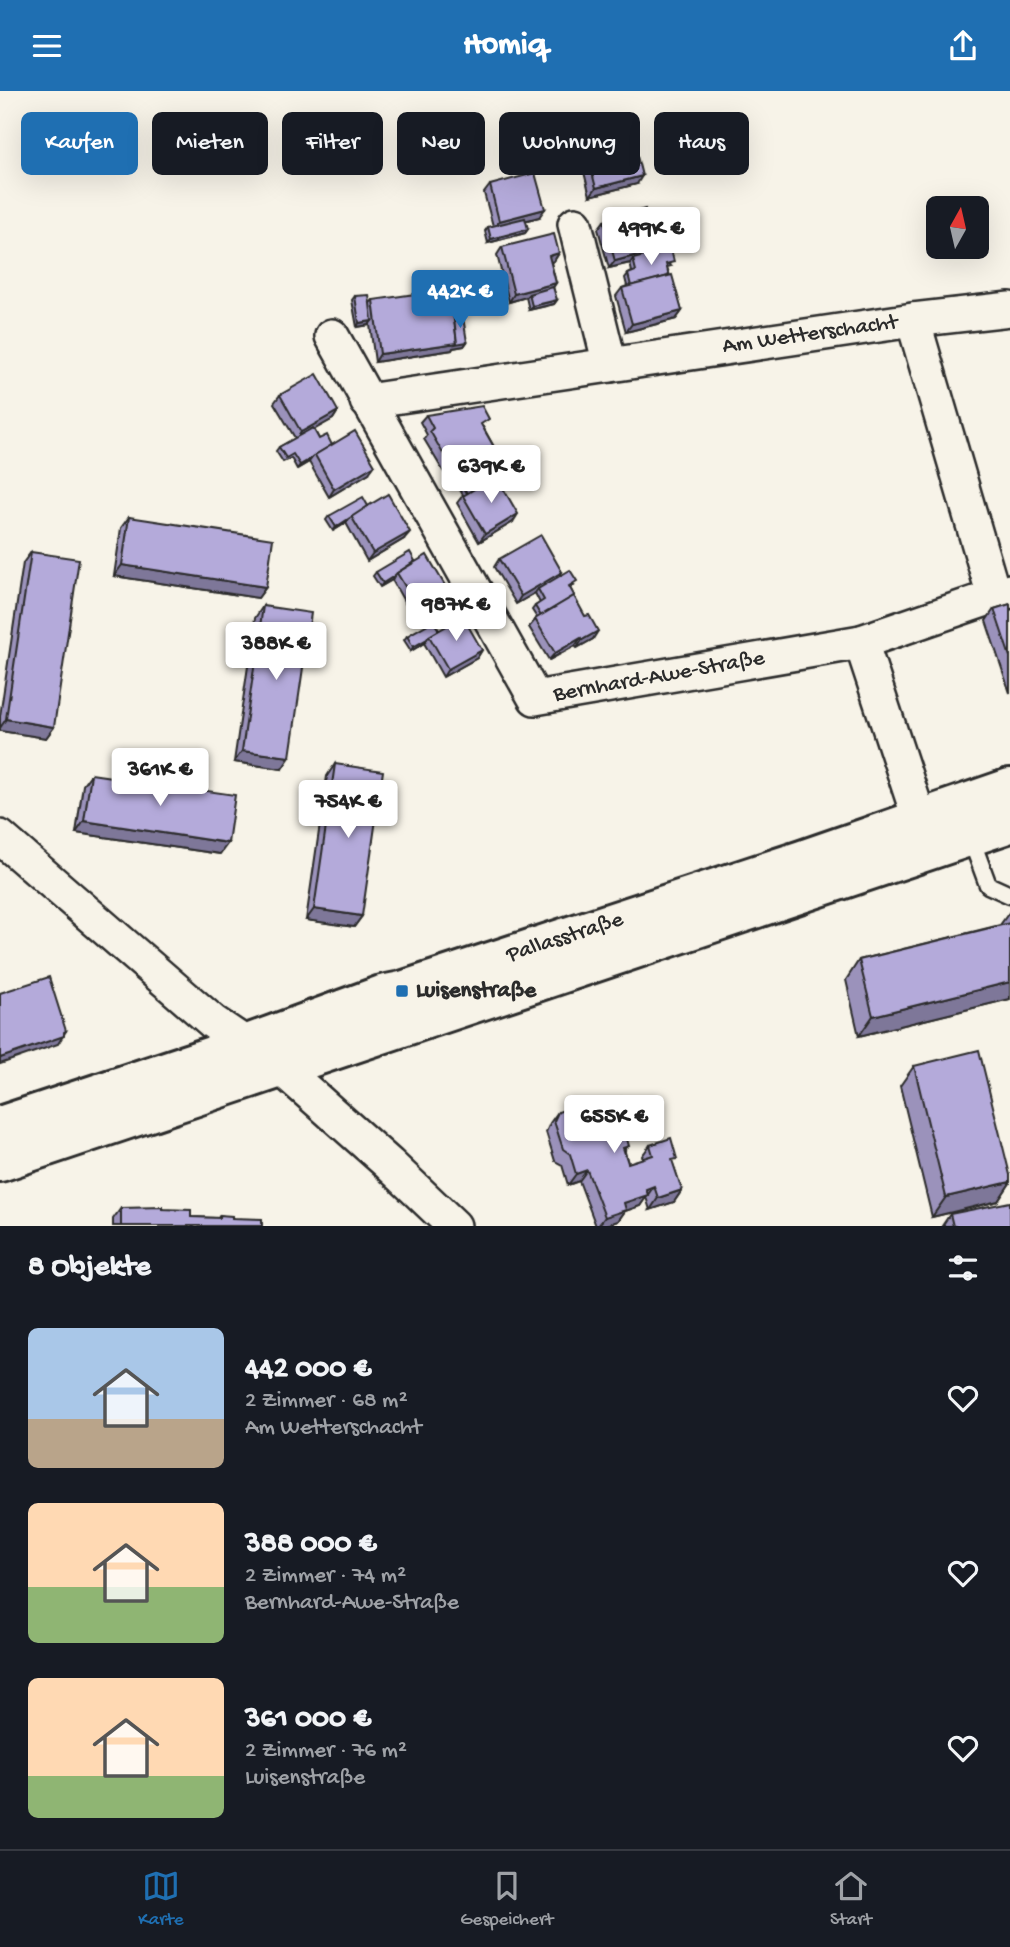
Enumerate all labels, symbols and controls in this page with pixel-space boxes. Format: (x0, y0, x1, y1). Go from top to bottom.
icon: menu (28, 27, 66, 65)
text: Homiq (463, 27, 547, 65)
icon: share (944, 27, 982, 65)
chip: Kaufen (21, 112, 138, 175)
chip: Mieten (152, 112, 268, 175)
chip: Filter (282, 112, 383, 175)
chip: Neu (397, 112, 485, 175)
chip: Wohnung (499, 112, 640, 175)
chip: Haus (654, 112, 749, 175)
north arrow (926, 196, 989, 259)
map controls (926, 196, 989, 259)
pin: 499K € (594, 207, 708, 267)
text: 499K € (618, 216, 684, 243)
pin: 442K € (403, 271, 517, 330)
text: 442K € (428, 279, 492, 306)
street label: Am Wetterschacht (721, 309, 901, 361)
pin: 639K € (434, 445, 548, 505)
text: 639K € (458, 454, 524, 481)
pin: 987K € (399, 583, 513, 643)
text: 987K € (422, 592, 490, 619)
pin: 388K € (219, 623, 333, 682)
text: 388K € (242, 631, 310, 658)
street label: Bernhard-Awe-Straße (550, 645, 768, 709)
pin: 361K € (103, 749, 217, 808)
text: 361K € (128, 757, 192, 784)
pin: 754K € (291, 781, 405, 840)
text: 754K € (315, 789, 381, 816)
street label: Pallasstraße (502, 906, 628, 970)
place label: Luisenstraße (416, 978, 537, 1005)
marker: Luisenstraße (394, 983, 410, 999)
pin: 655K € (557, 1095, 671, 1155)
text: 655K € (580, 1104, 648, 1131)
icon: filters (944, 1249, 982, 1287)
text: 8 Objekte (28, 1251, 151, 1286)
text: 442 000 € (245, 1353, 371, 1388)
icon: home (84, 1356, 168, 1440)
icon: heart (944, 1379, 982, 1417)
text: 2 Zimmer · 68 m² (245, 1388, 408, 1415)
text: Am Wetterschacht (245, 1415, 422, 1442)
text: 388 000 € (245, 1528, 377, 1563)
icon: home (84, 1531, 168, 1615)
icon: heart (944, 1554, 982, 1592)
text: 2 Zimmer · 74 m² (245, 1563, 406, 1590)
text: Bernhard-Awe-Straße (245, 1590, 459, 1617)
text: 361 000 € (245, 1703, 371, 1738)
icon: home (84, 1706, 168, 1790)
icon: heart (944, 1729, 982, 1767)
text: 2 Zimmer · 76 m² (245, 1738, 407, 1765)
text: Luisenstraße (245, 1765, 365, 1792)
tab: Karte (138, 1867, 184, 1932)
tab: Gespeichert (460, 1867, 553, 1932)
tab: Start (830, 1867, 872, 1932)

